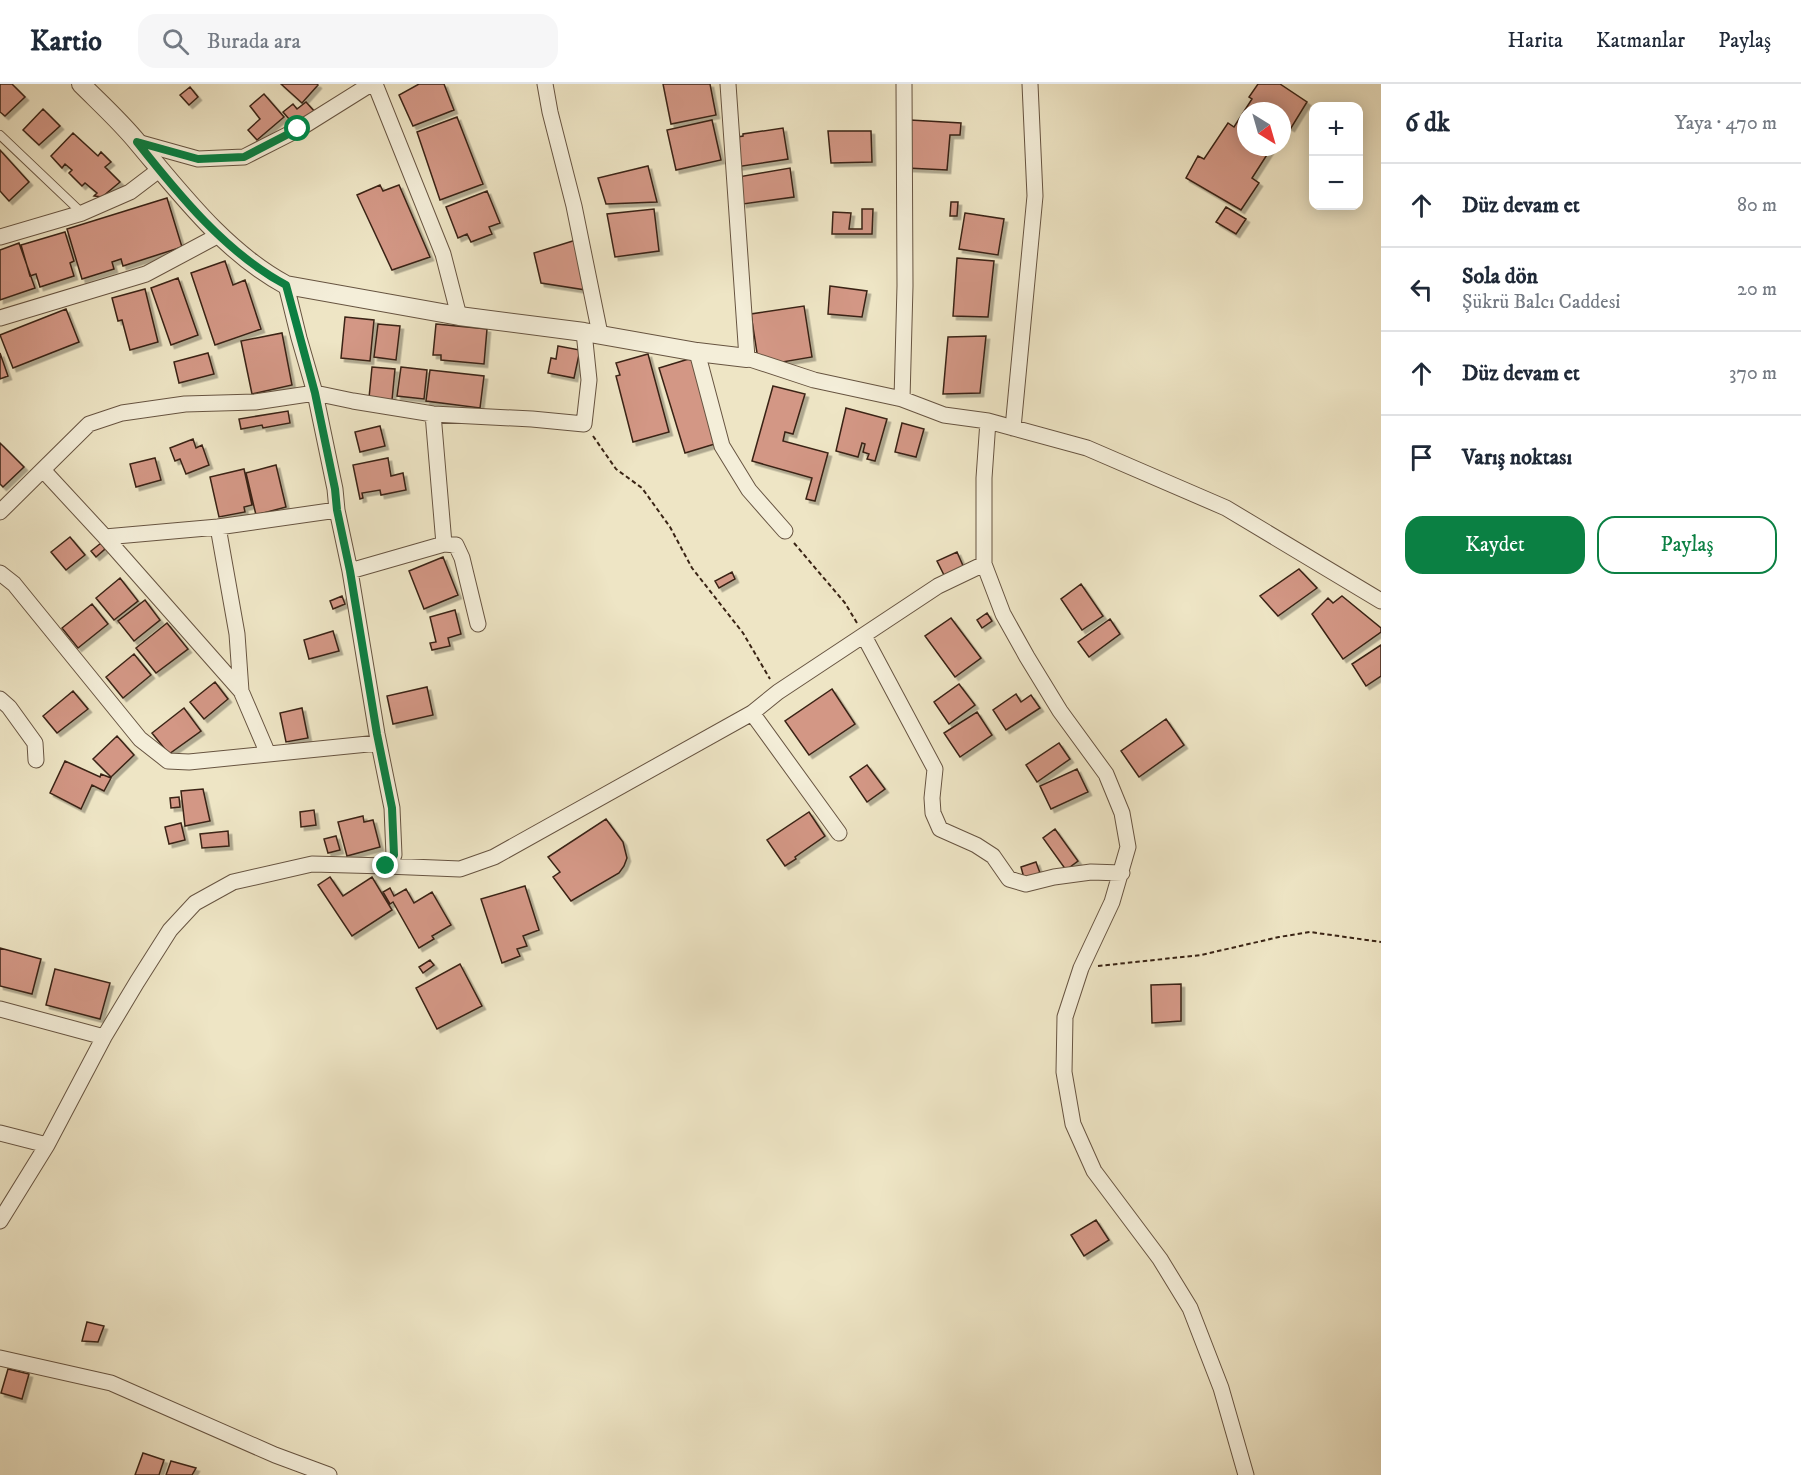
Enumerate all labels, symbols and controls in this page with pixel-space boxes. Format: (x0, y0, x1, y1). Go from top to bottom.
search box (138, 14, 558, 68)
text: Kartio (30, 24, 102, 59)
icon: search (159, 25, 192, 58)
text: Burada ara (207, 28, 301, 55)
text: Harita (1508, 28, 1563, 54)
text: Katmanlar (1596, 28, 1685, 54)
text: Paylaş (1718, 28, 1771, 54)
north arrow (1237, 102, 1291, 156)
map controls (1309, 102, 1363, 210)
button: + (1309, 102, 1363, 156)
text: 6 dk (1405, 107, 1450, 140)
text: Yaya · 470 m (1674, 111, 1777, 136)
route start (284, 115, 310, 141)
button: − (1309, 156, 1363, 210)
icon: ahead (1405, 189, 1438, 222)
text: Düz devam et (1462, 192, 1580, 219)
text: 80 m (1737, 193, 1777, 218)
text: Sola dön (1462, 263, 1538, 290)
icon: left (1405, 273, 1438, 306)
text: 20 m (1737, 277, 1777, 302)
text: Şükrü Balcı Caddesi (1462, 290, 1620, 315)
icon: ahead (1405, 357, 1438, 390)
text: Düz devam et (1462, 360, 1580, 387)
text: 370 m (1729, 361, 1777, 386)
icon: arrive (1405, 441, 1438, 474)
text: Varış noktası (1462, 444, 1572, 471)
button: Kaydet (1405, 516, 1585, 574)
button: Paylaş (1597, 516, 1777, 574)
route end (372, 852, 398, 878)

